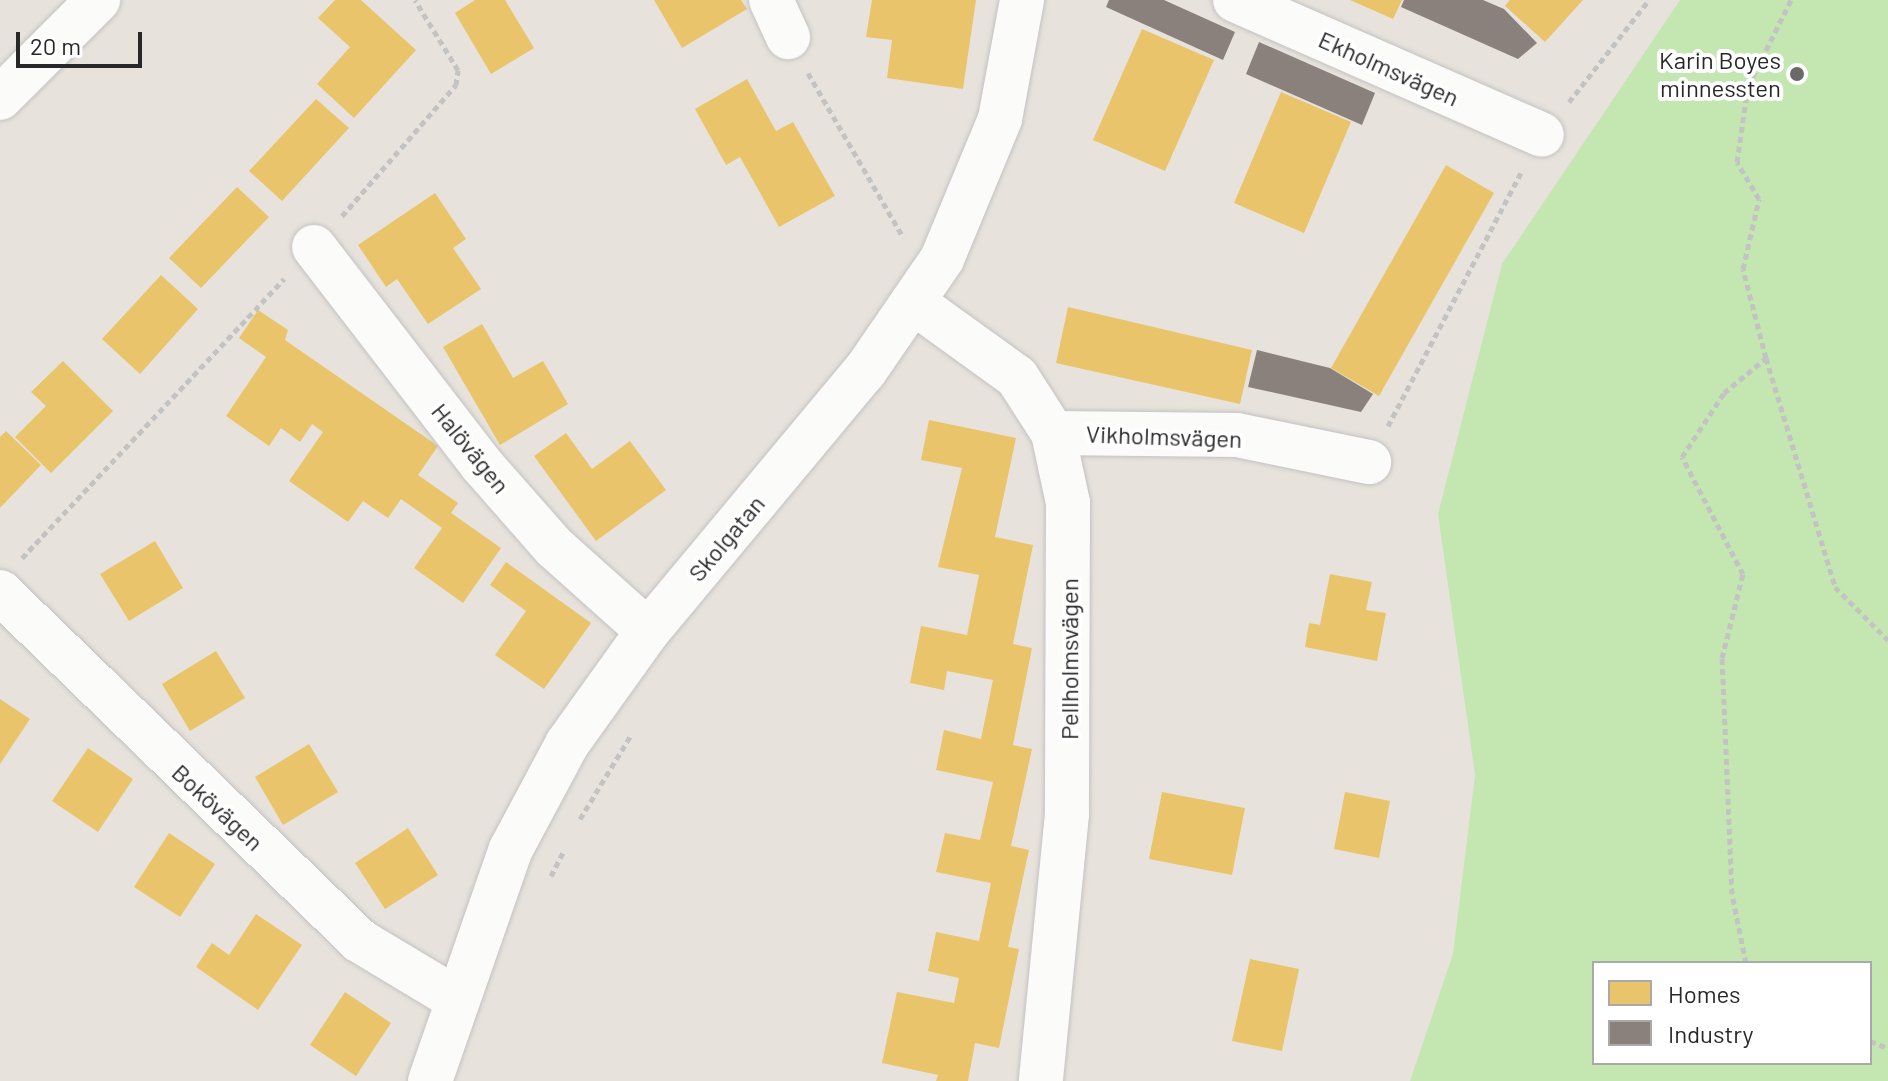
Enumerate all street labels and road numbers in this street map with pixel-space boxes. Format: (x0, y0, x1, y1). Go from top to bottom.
street label: Ekholmsvägen (1314, 24, 1464, 112)
street label: Halövägen (426, 397, 516, 499)
street label: Vikholmsvägen (1085, 419, 1243, 453)
street label: Skolgatan (682, 489, 770, 587)
street label: Pellholmsvägen (1055, 578, 1083, 740)
street label: Bokövägen (166, 758, 270, 856)

